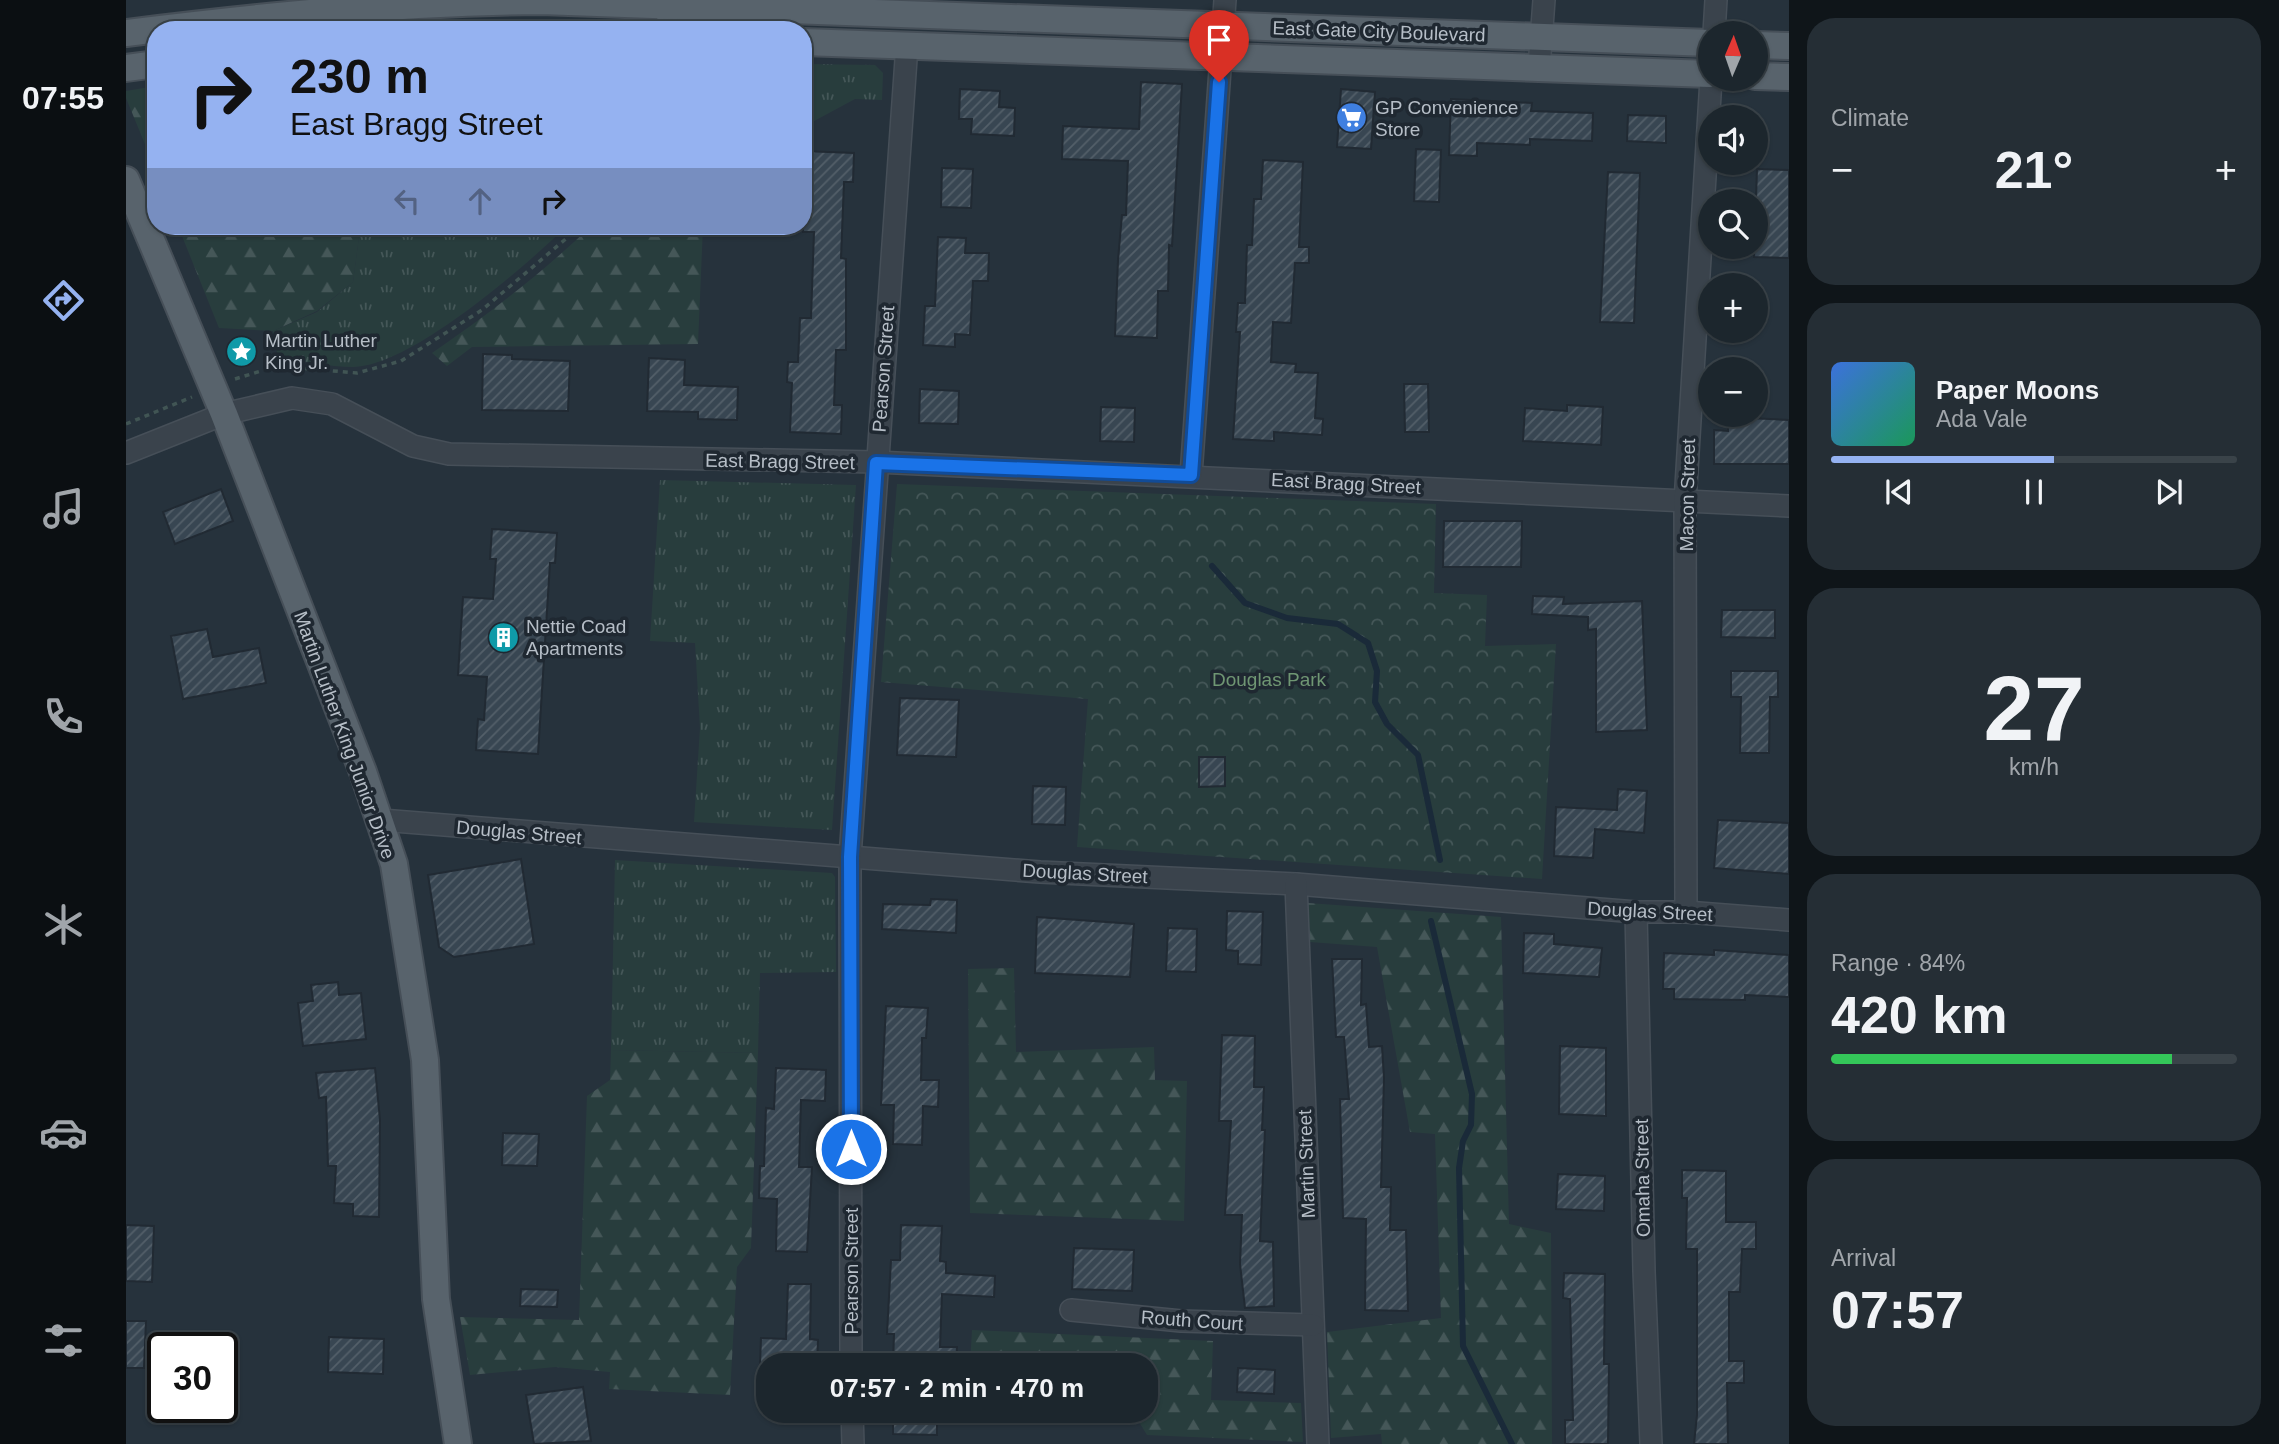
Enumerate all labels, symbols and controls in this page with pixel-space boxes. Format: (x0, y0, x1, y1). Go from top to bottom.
pin (1189, 10, 1249, 82)
street label: East Gate City Boulevard (1272, 17, 1486, 46)
icon: arrive (1200, 21, 1238, 59)
north arrow (1698, 21, 1768, 91)
map controls (1698, 21, 1768, 427)
icon: right (175, 49, 266, 140)
text: 230 m (290, 49, 429, 103)
text: 07:55 (22, 80, 104, 116)
place label: GP Convenience Store (1375, 97, 1518, 140)
supermarket icon: GP Convenience Store (1335, 101, 1369, 135)
button: sound (1698, 105, 1768, 175)
text: Climate (1831, 105, 1909, 131)
text: East Bragg Street (290, 106, 543, 142)
text: 21° (1995, 141, 2073, 199)
text: − (1831, 149, 1853, 191)
text: + (2215, 149, 2237, 191)
icon: left (388, 182, 426, 220)
icon: ahead (461, 182, 499, 220)
icon: right (534, 182, 572, 220)
button: search (1698, 189, 1768, 259)
button: + (1698, 273, 1768, 343)
icon: directions (39, 276, 88, 325)
street label: Pearson Street (869, 304, 898, 433)
place label: Martin Luther King Jr. (265, 330, 378, 373)
place icon: Martin Luther King Jr. (225, 334, 259, 368)
button: − (1698, 357, 1768, 427)
text: Paper Moons (1936, 375, 2099, 405)
text: Ada Vale (1936, 406, 2028, 432)
street label: Macon Street (1676, 438, 1699, 552)
street label: East Bragg Street (705, 450, 856, 473)
street label: East Bragg Street (1271, 469, 1422, 498)
icon: previous (1880, 473, 1918, 511)
icon: pause (2015, 473, 2053, 511)
icon: next (2150, 473, 2188, 511)
icon: music (39, 484, 88, 533)
street label: Martin Luther King Junior Drive (290, 609, 399, 862)
place label: Nettie Coad Apartments (526, 616, 626, 659)
building icon: Nettie Coad Apartments (486, 620, 520, 654)
text: 27 (1983, 658, 2085, 759)
park label: Douglas Park (1212, 669, 1327, 690)
icon: phone (39, 692, 88, 741)
text: km/h (2009, 754, 2059, 780)
street label: Douglas Street (455, 817, 583, 848)
street label: Douglas Street (1022, 860, 1149, 887)
street label: Douglas Street (1587, 898, 1714, 925)
icon: climate (39, 900, 88, 949)
text: Range · 84% (1831, 950, 1965, 976)
text: 420 km (1831, 986, 2007, 1044)
icon: car (39, 1108, 88, 1157)
street label: Martin Street (1294, 1109, 1319, 1219)
position arrow (814, 1112, 888, 1186)
street label: Omaha Street (1631, 1118, 1654, 1237)
street label: Pearson Street (841, 1207, 862, 1334)
text: Arrival (1831, 1245, 1896, 1271)
text: 07:57 (1831, 1281, 1964, 1339)
street label: Routh Court (1140, 1306, 1245, 1335)
icon: filters (39, 1316, 88, 1365)
speed limit sign: 30 (147, 1332, 238, 1423)
text: 07:57 · 2 min · 470 m (830, 1373, 1084, 1403)

